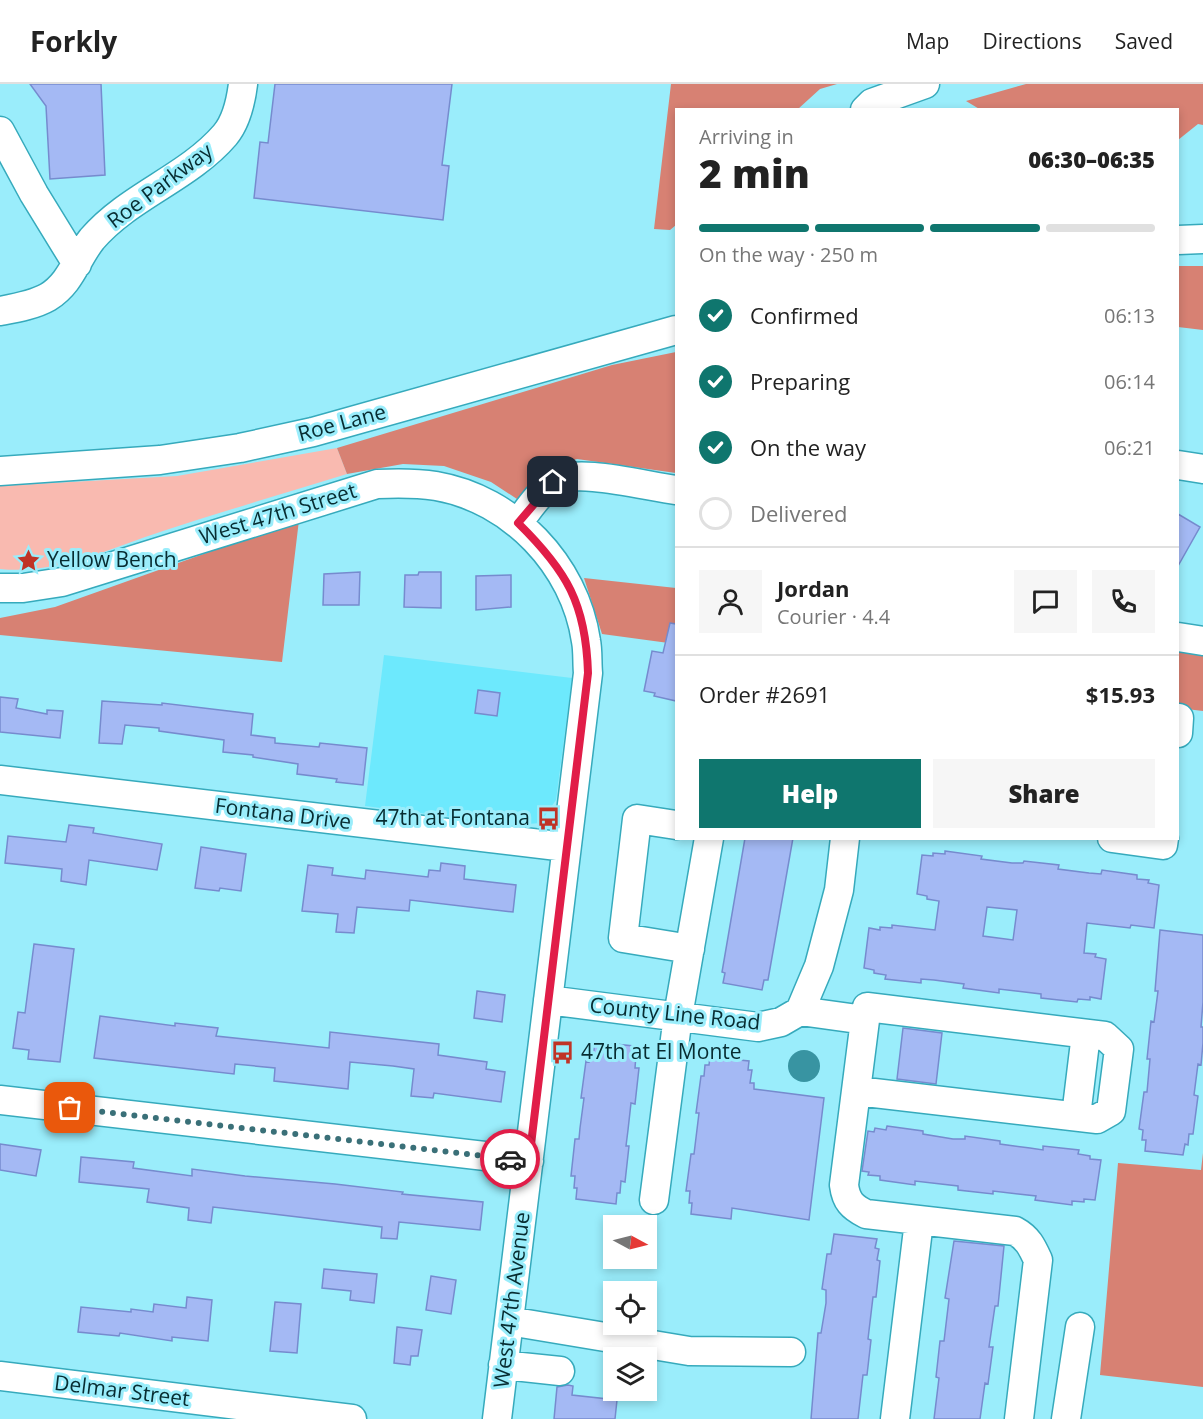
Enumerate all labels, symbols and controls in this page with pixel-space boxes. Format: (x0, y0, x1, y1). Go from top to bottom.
text: Forkly (30, 22, 117, 60)
text: Map (906, 27, 949, 55)
text: Directions (982, 27, 1082, 55)
text: Saved (1115, 27, 1173, 55)
text: Arriving in (699, 123, 794, 150)
street label: Roe Parkway (101, 136, 218, 234)
text: 06:30–06:35 (1028, 144, 1155, 174)
text: 2 min (699, 146, 810, 199)
text: On the way · 250 m (699, 241, 878, 268)
icon: check (699, 299, 732, 332)
text: Confirmed (750, 300, 859, 330)
text: 06:13 (1104, 302, 1155, 329)
icon: check (699, 365, 732, 398)
text: Preparing (750, 366, 850, 396)
text: 06:14 (1104, 368, 1155, 395)
street label: Roe Lane (295, 397, 389, 447)
icon: check (699, 431, 732, 464)
text: On the way (750, 432, 866, 462)
text: 06:21 (1104, 434, 1155, 461)
pin (527, 456, 578, 507)
icon: home (536, 465, 569, 498)
street label: West 47th Street (196, 476, 360, 550)
text: Delivered (750, 498, 848, 528)
place label: Yellow Bench (47, 545, 177, 573)
place icon: Yellow Bench (16, 547, 42, 573)
button: person (699, 570, 762, 633)
button: chat (1014, 570, 1077, 633)
button: phone (1092, 570, 1155, 633)
text: Jordan (777, 573, 850, 603)
text: Courier · 4.4 (777, 603, 890, 630)
text: Order #2691 (699, 679, 830, 709)
text: $15.93 (1086, 679, 1155, 709)
button: Help (699, 759, 921, 828)
button: Share (933, 759, 1155, 828)
street label: Fontana Drive (213, 791, 353, 835)
place label: 47th at Fontana (376, 803, 530, 831)
bus stop icon: 47th at Fontana (535, 805, 561, 831)
street label: County Line Road (588, 990, 762, 1036)
place label: 47th at El Monte (581, 1037, 742, 1065)
bus stop icon: 47th at El Monte (550, 1039, 576, 1065)
pin (44, 1082, 95, 1133)
icon: bag (53, 1091, 86, 1124)
courier (480, 1129, 540, 1189)
icon: car (494, 1143, 527, 1176)
street label: West 47th Avenue (486, 1210, 536, 1389)
north arrow (603, 1215, 657, 1269)
map controls (603, 1215, 657, 1401)
button: locate (603, 1281, 657, 1335)
button: layers (603, 1347, 657, 1401)
street label: Delmar Street (53, 1368, 191, 1412)

